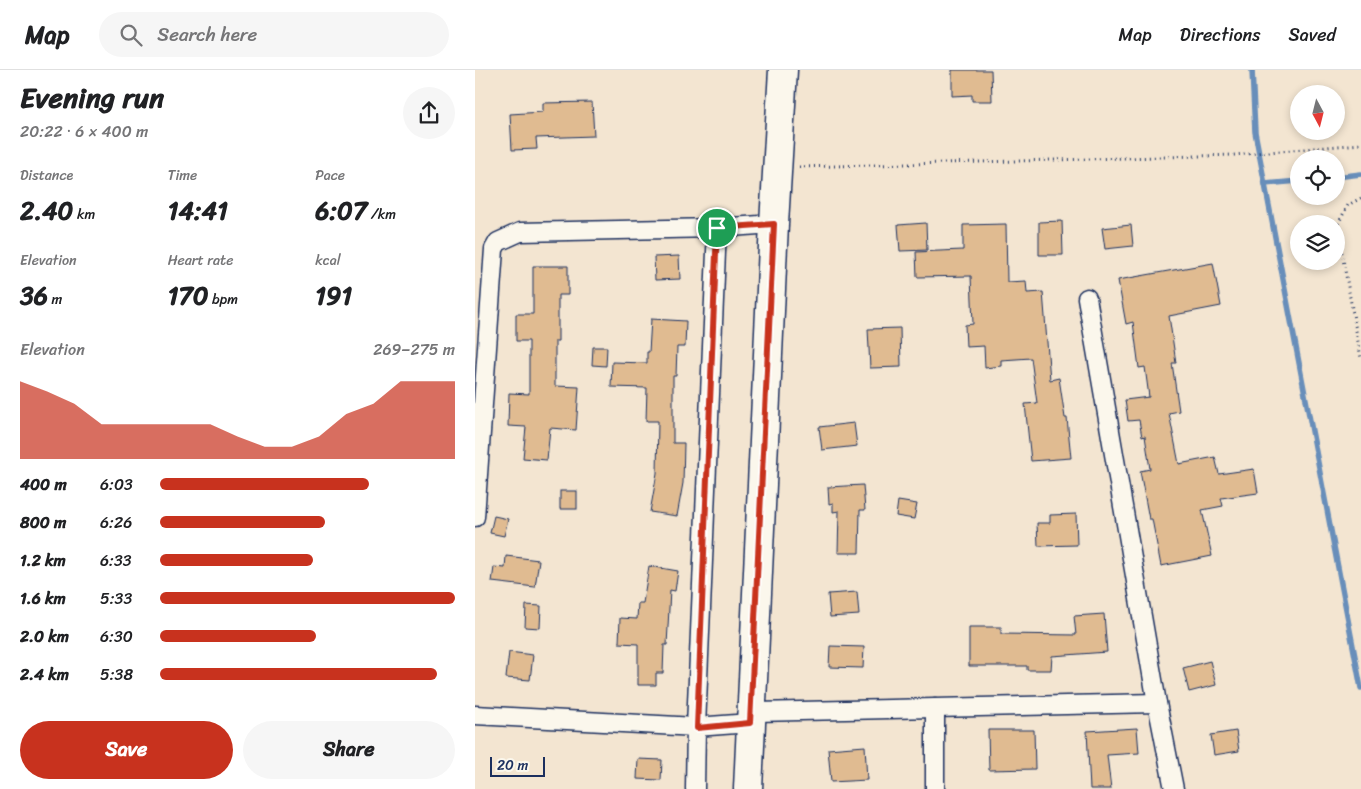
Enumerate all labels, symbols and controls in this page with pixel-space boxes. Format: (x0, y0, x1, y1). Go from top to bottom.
search box (99, 12, 449, 57)
text: Map (25, 14, 69, 56)
text: Search here (157, 18, 257, 51)
text: Map (1119, 19, 1152, 51)
text: Directions (1180, 19, 1261, 51)
text: Saved (1289, 19, 1336, 51)
icon: search (117, 21, 145, 49)
text: Evening run (20, 73, 164, 122)
north arrow (1290, 85, 1345, 140)
map controls (1290, 85, 1345, 270)
button: share (403, 87, 455, 139)
text: 20:22 · 6 × 400 m (20, 117, 148, 146)
button: locate (1290, 150, 1345, 205)
text: Distance (20, 163, 73, 188)
text: Time (168, 163, 197, 188)
text: Pace (315, 163, 345, 188)
text: 2.40 (20, 188, 73, 233)
text: 14:41 (168, 188, 228, 233)
text: 6:07 (315, 188, 367, 233)
text: km (73, 202, 95, 227)
text: /km (367, 202, 396, 227)
pin (696, 207, 738, 249)
icon: arrive (703, 214, 731, 242)
button: layers (1290, 215, 1345, 270)
text: Elevation (20, 248, 77, 273)
text: Heart rate (168, 248, 233, 273)
text: kcal (315, 248, 341, 273)
text: 36 (20, 273, 48, 318)
text: 170 (168, 273, 208, 318)
text: 191 (315, 273, 352, 318)
text: m (48, 287, 62, 312)
text: bpm (208, 287, 238, 312)
text: Elevation (20, 335, 85, 364)
text: 269–275 m (373, 335, 455, 364)
text: 400 m (20, 470, 67, 499)
text: 6:03 (100, 470, 133, 499)
text: 800 m (20, 508, 66, 537)
text: 6:26 (100, 508, 132, 537)
text: 1.2 km (20, 546, 66, 575)
text: 6:33 (100, 546, 132, 575)
text: 1.6 km (20, 584, 66, 613)
text: 5:33 (100, 584, 132, 613)
text: 2.0 km (20, 622, 69, 651)
text: 6:30 (100, 622, 133, 651)
text: 2.4 km (20, 660, 69, 689)
text: 5:38 (100, 660, 133, 689)
button: Save (20, 721, 233, 779)
button: Share (243, 721, 455, 779)
text: 20 m (497, 753, 528, 778)
scale bar (490, 754, 545, 777)

